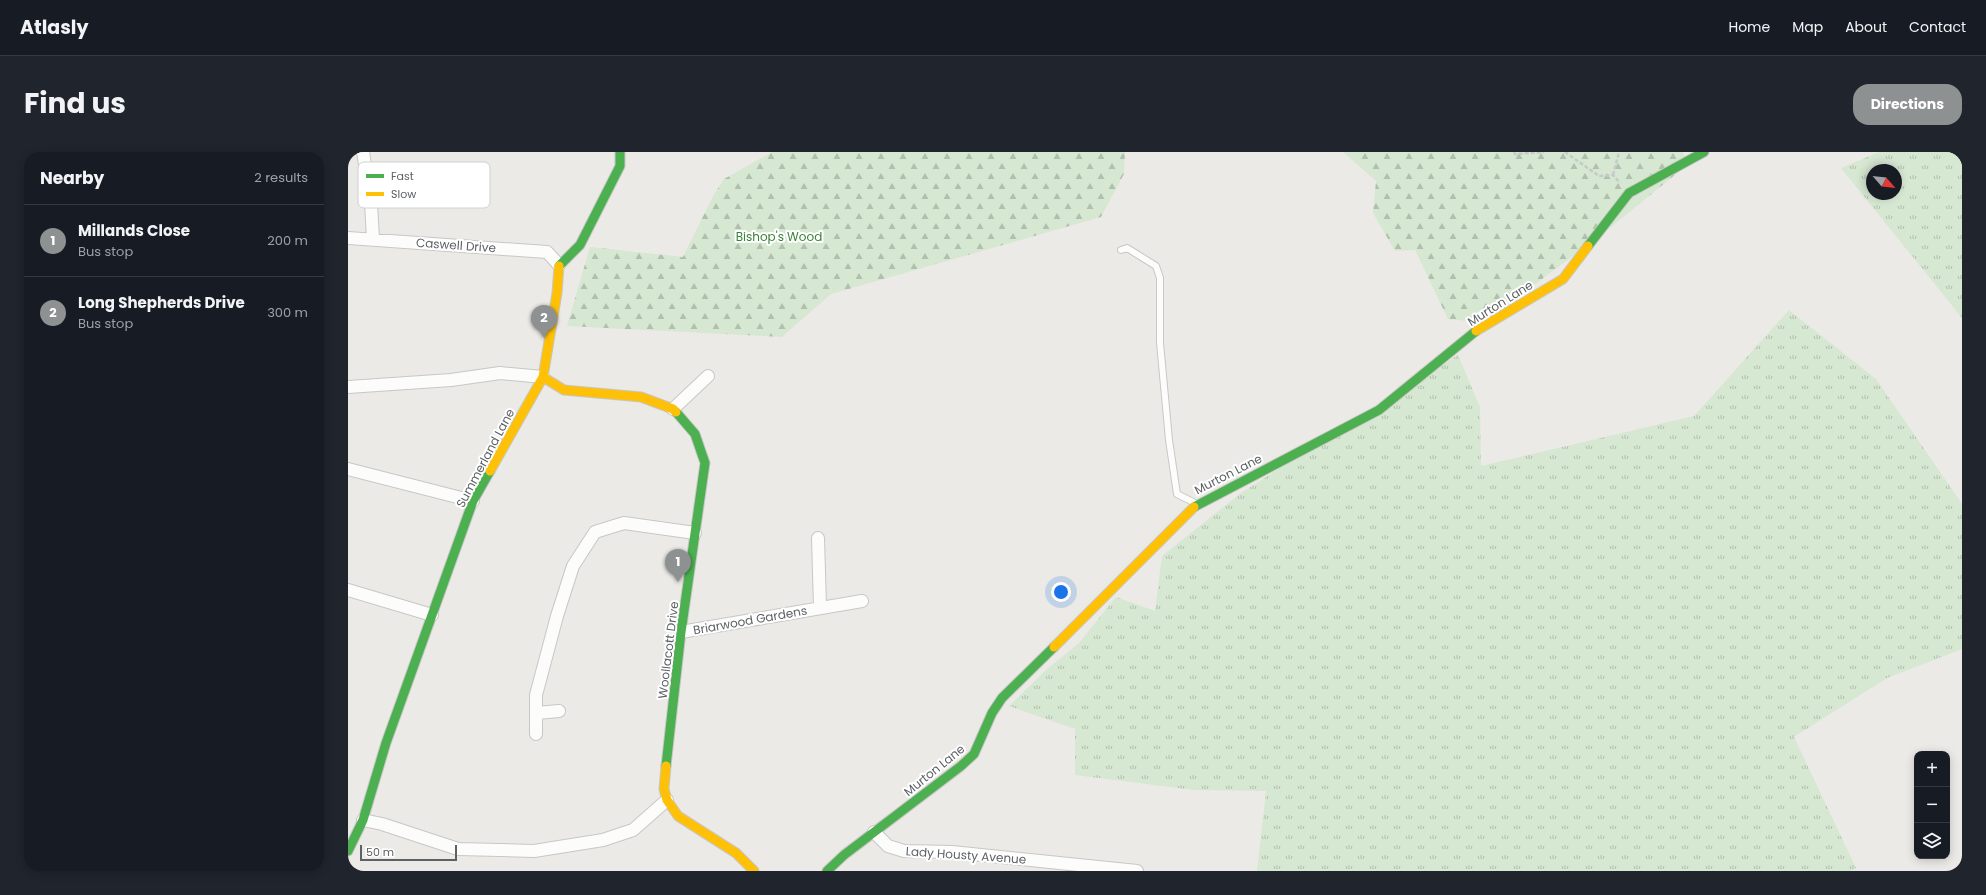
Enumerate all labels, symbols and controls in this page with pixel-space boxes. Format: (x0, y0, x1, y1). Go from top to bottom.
text: Atlasly (20, 14, 88, 41)
text: Home (1728, 17, 1770, 37)
text: Map (1792, 17, 1823, 37)
text: About (1845, 17, 1887, 37)
text: Contact (1909, 17, 1966, 37)
text: Find us (24, 84, 126, 123)
button: Directions (1853, 84, 1962, 125)
legend (358, 162, 490, 208)
north arrow (1866, 164, 1902, 200)
text: Nearby (40, 166, 104, 190)
text: 2 results (254, 168, 308, 187)
text: Fast (391, 168, 414, 184)
text: Slow (391, 186, 416, 202)
text: Millands Close (78, 220, 190, 241)
park label: Bishop's Wood (736, 228, 822, 245)
text: 1 (51, 231, 55, 250)
text: 200 m (267, 231, 308, 250)
street label: Caswell Drive (415, 234, 497, 256)
text: Bus stop (78, 242, 133, 261)
street label: Murton Lane (1464, 276, 1536, 330)
text: Long Shepherds Drive (78, 292, 245, 313)
text: 2 (49, 303, 57, 322)
text: 300 m (267, 303, 308, 322)
pin: 2 (531, 305, 557, 338)
text: Bus stop (78, 314, 133, 333)
street label: Summerland Lane (452, 406, 518, 510)
street label: Murton Lane (1191, 450, 1265, 498)
pin: 1 (665, 549, 691, 582)
your location (1051, 582, 1071, 602)
street label: Woollacott Drive (654, 600, 682, 700)
street label: Briarwood Gardens (692, 602, 808, 638)
street label: Murton Lane (900, 740, 968, 800)
map controls (1914, 751, 1950, 859)
button: + (1914, 751, 1950, 787)
button: − (1914, 787, 1950, 823)
button: layers (1914, 823, 1950, 859)
street label: Lady Housty Avenue (905, 842, 1027, 868)
scale bar (360, 843, 457, 862)
text: 50 m (366, 844, 394, 860)

